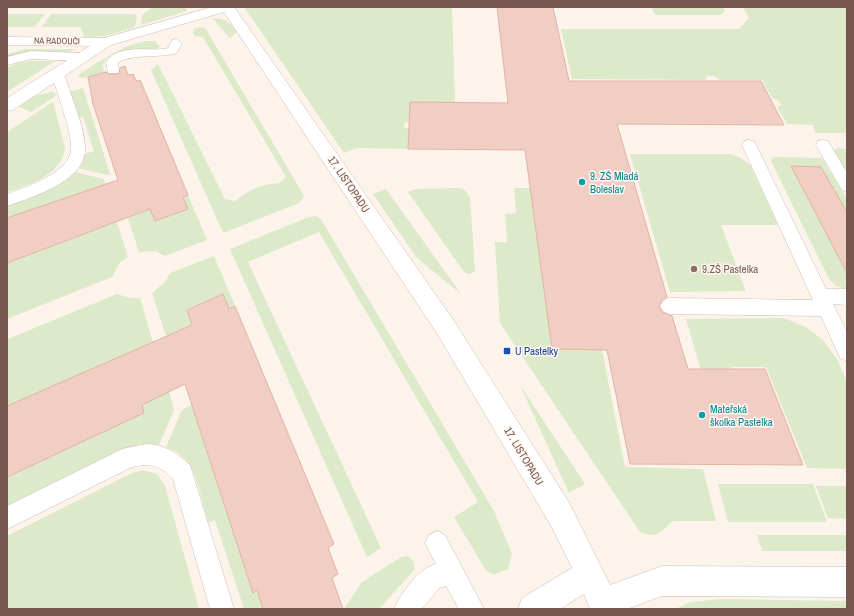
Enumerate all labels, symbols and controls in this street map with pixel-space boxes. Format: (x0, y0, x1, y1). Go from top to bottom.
street label: NA RADOUČI (34, 35, 80, 47)
street label: 17. LISTOPADU (325, 153, 373, 215)
place label: 9. ZŠ Mladá Boleslav (590, 169, 639, 196)
marker: 9. ZŠ Mladá Boleslav (577, 177, 587, 187)
place label: 9.ZŠ Pastelka (702, 262, 758, 276)
marker: 9.ZŠ Pastelka (689, 264, 699, 274)
place label: U Pastelky (515, 344, 559, 358)
marker: U Pastelky (502, 346, 512, 356)
place label: Mateřská školka Pastelka (710, 402, 773, 429)
marker: Mateřská školka Pastelka (697, 410, 707, 420)
street label: 17. LISTOPADU (501, 424, 547, 488)

